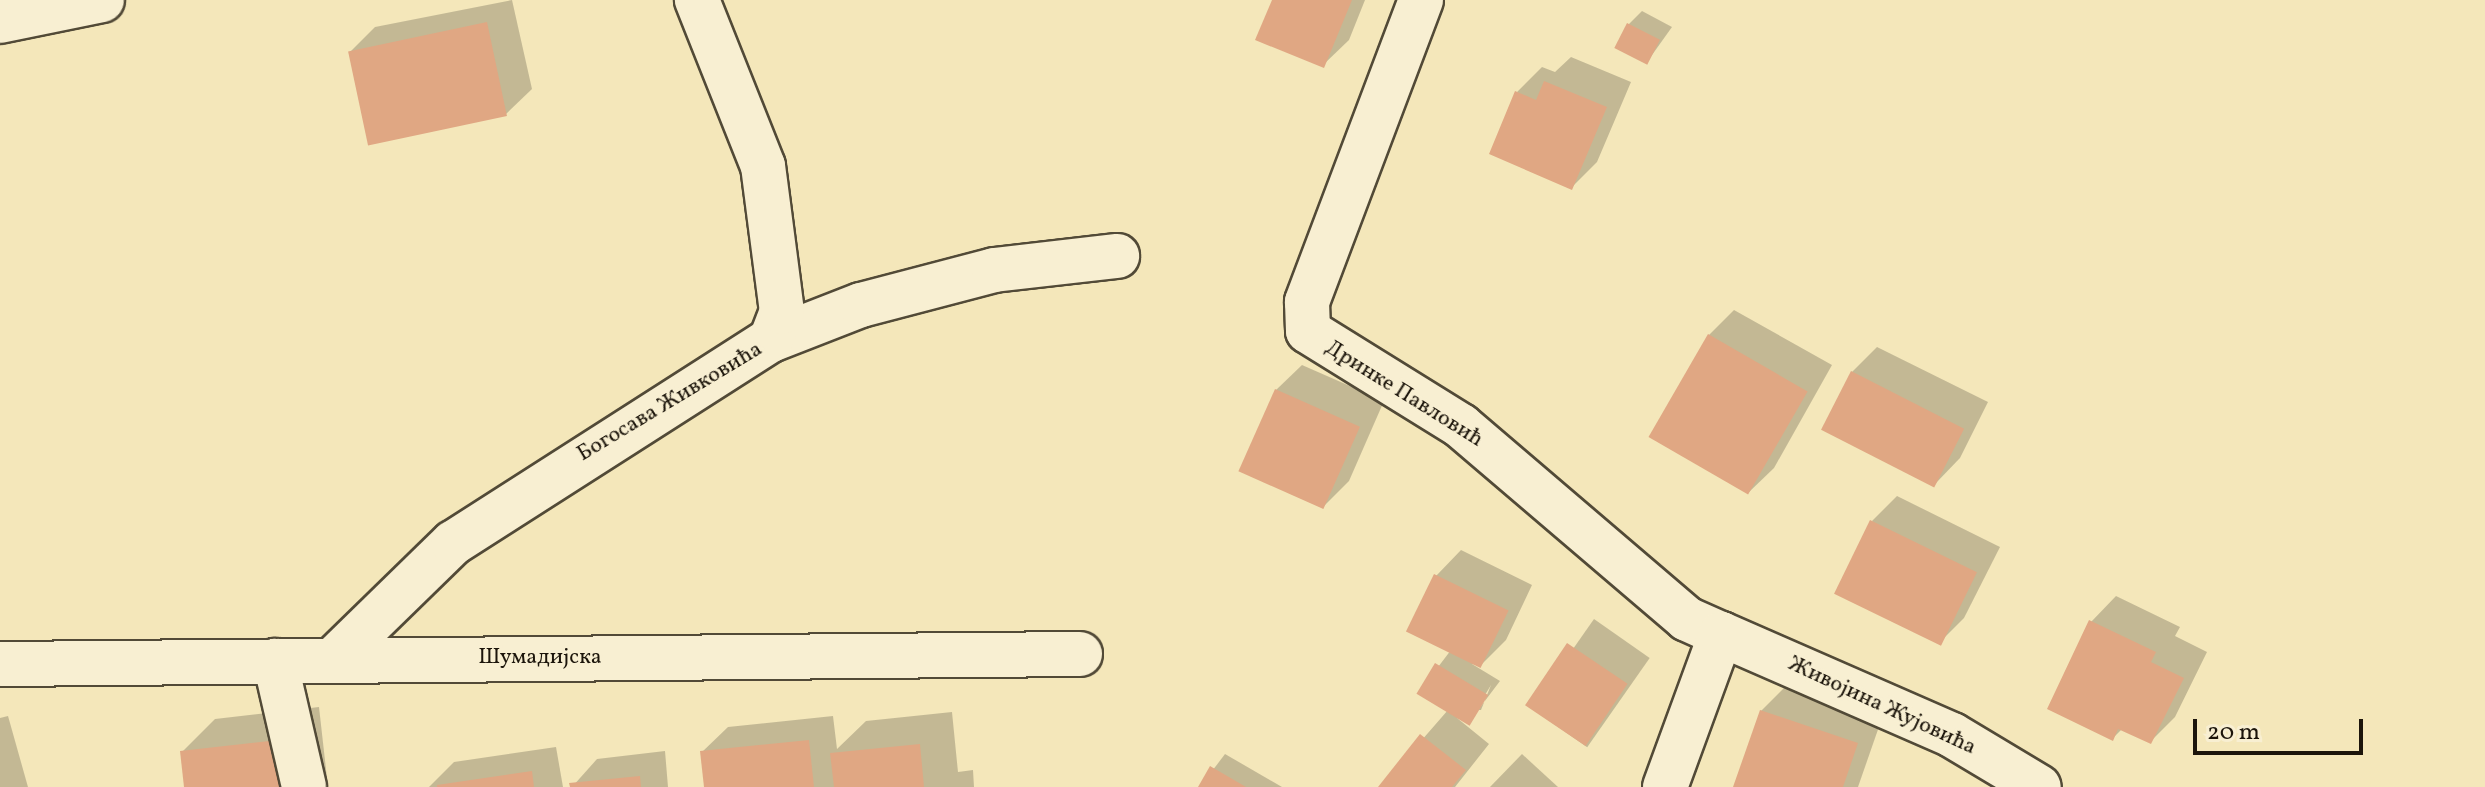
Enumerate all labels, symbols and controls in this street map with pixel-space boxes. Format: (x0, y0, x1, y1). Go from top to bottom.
street label: Дринке Павловић (1320, 335, 1488, 453)
street label: Богосава Живковића (573, 336, 767, 468)
street label: Шумадијска (478, 645, 602, 671)
street label: Живојина Жујовића (1784, 651, 1980, 761)
scale bar (2197, 703, 2367, 753)
text: 20 m (2207, 716, 2260, 750)

